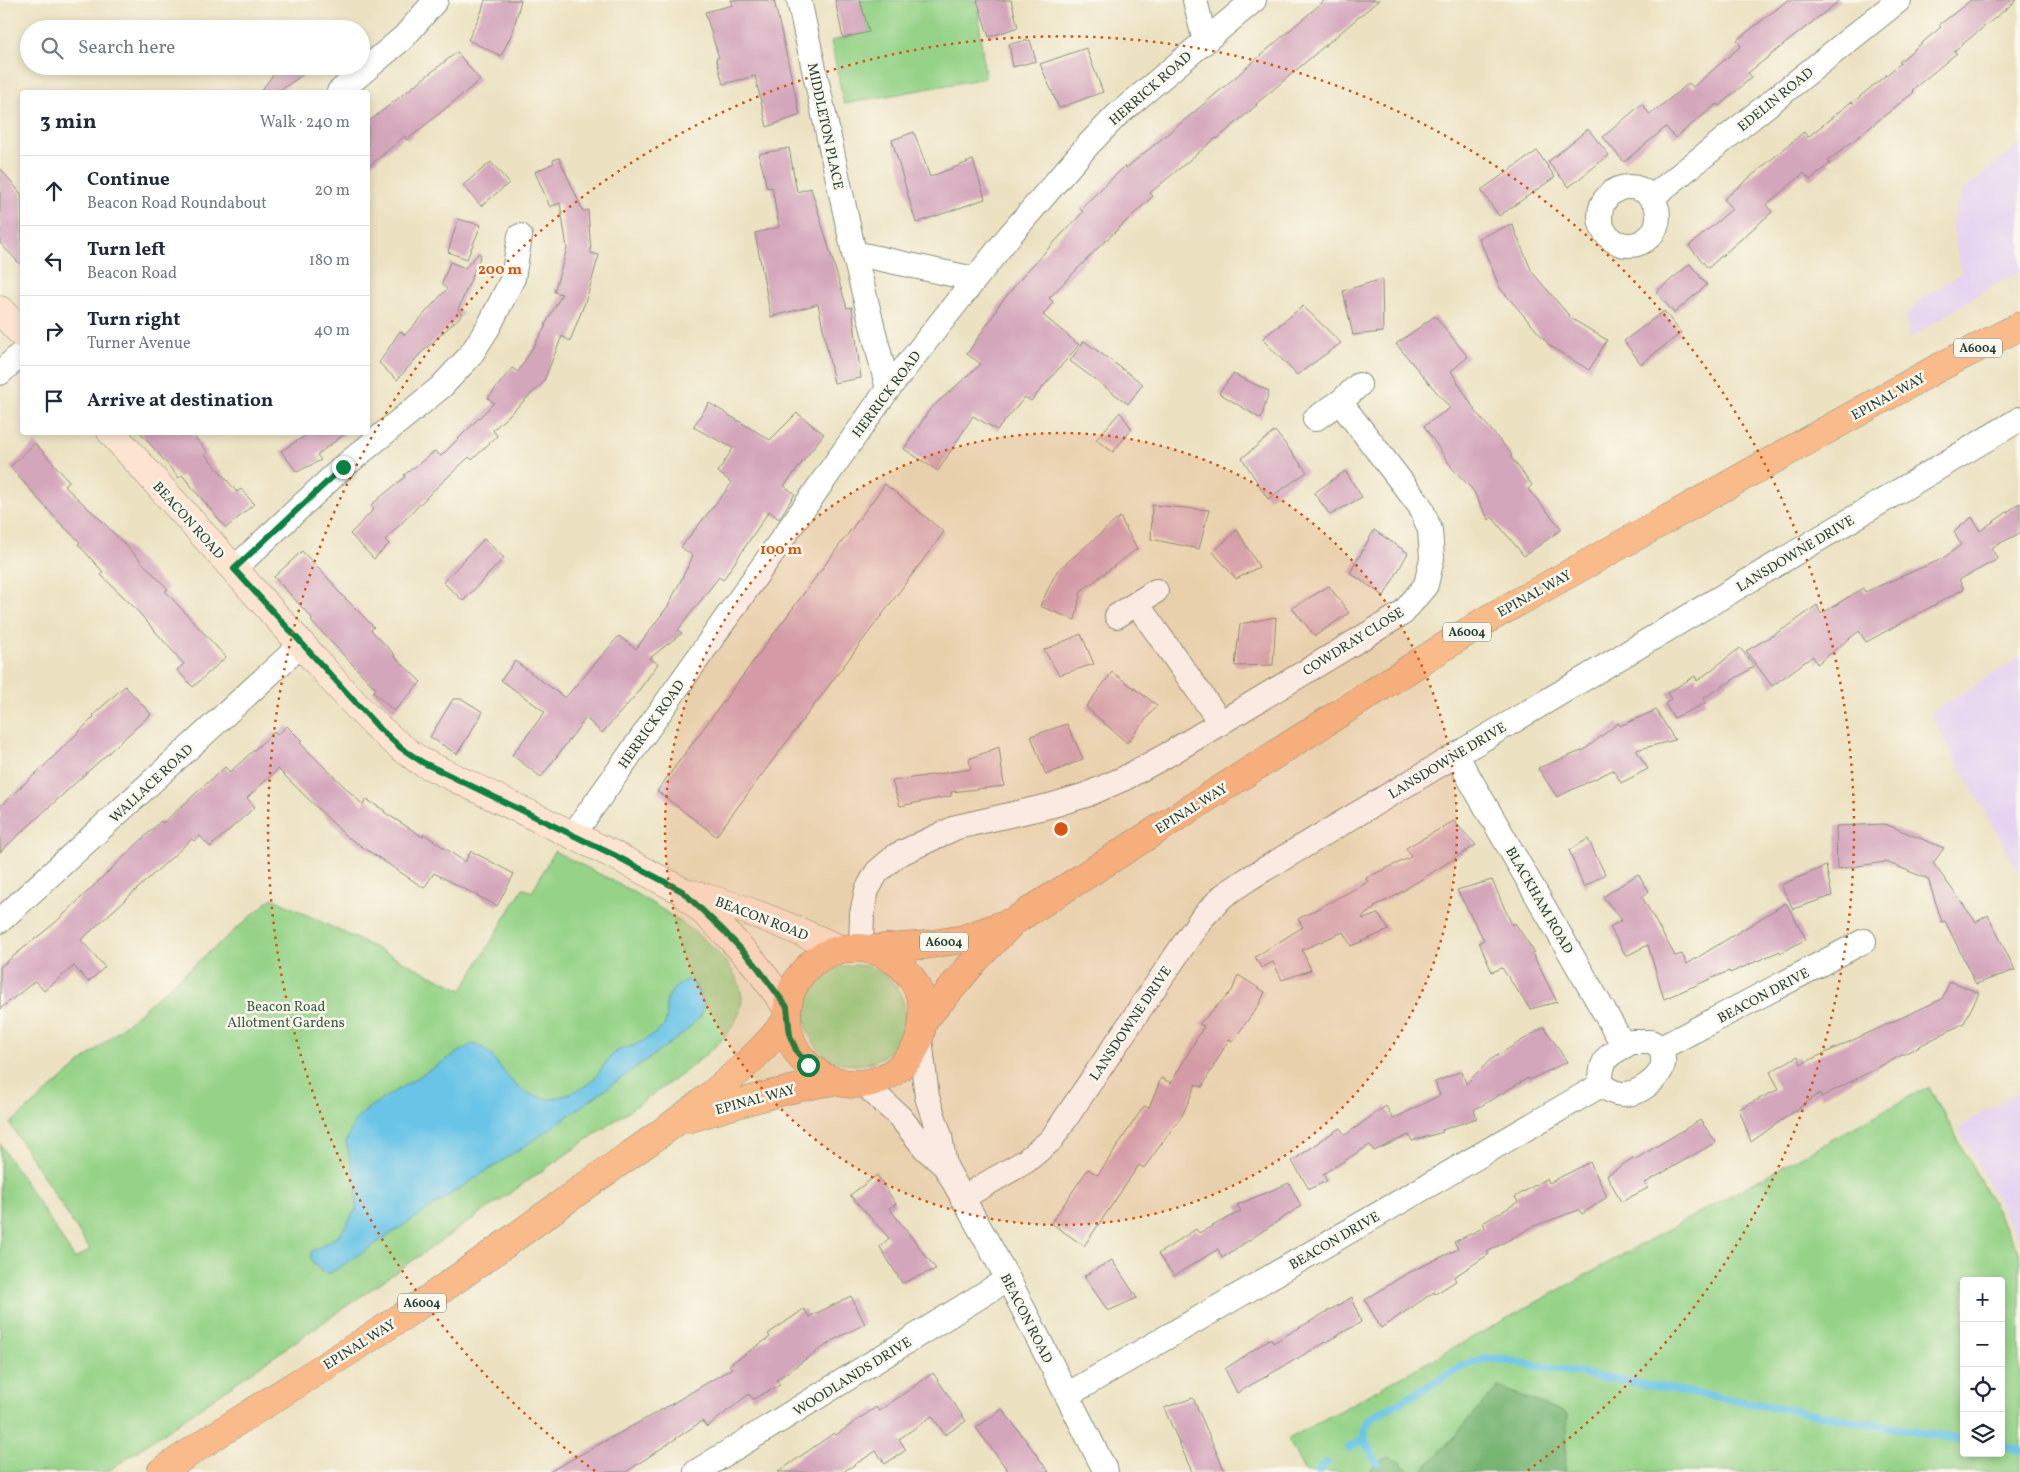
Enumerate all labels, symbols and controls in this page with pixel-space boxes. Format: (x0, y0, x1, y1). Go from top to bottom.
search box (20, 20, 370, 75)
icon: search (38, 34, 66, 62)
text: Search here (78, 35, 175, 61)
street label: HERRICK ROAD (1105, 48, 1197, 130)
street label: MIDDLETON PLACE (802, 61, 847, 191)
street label: EDELIN ROAD (1734, 64, 1818, 137)
text: 3 min (40, 108, 96, 137)
text: Walk · 240 m (260, 112, 350, 134)
text: Continue (87, 167, 170, 193)
icon: ahead (40, 177, 68, 205)
text: 20 m (315, 180, 350, 202)
text: Beacon Road Roundabout (87, 193, 267, 215)
text: Turn left (87, 237, 166, 263)
icon: left (40, 247, 68, 275)
text: 180 m (309, 250, 350, 272)
text: 200 m (478, 260, 522, 281)
text: Beacon Road (87, 263, 177, 285)
text: Turn right (87, 307, 180, 333)
icon: right (40, 317, 68, 345)
text: 40 m (314, 320, 350, 342)
text: Turner Avenue (87, 333, 191, 355)
road number: A6004 (1954, 338, 2002, 358)
street label: HERRICK ROAD (848, 348, 926, 442)
street label: EPINAL WAY (1848, 369, 1929, 425)
icon: arrive (40, 387, 68, 415)
text: Arrive at destination (87, 388, 273, 414)
route end (332, 456, 355, 479)
street label: BEACON ROAD (148, 478, 228, 564)
street label: LANSDOWNE DRIVE (1733, 512, 1858, 597)
text: 100 m (760, 540, 803, 561)
street label: EPINAL WAY (1494, 566, 1575, 622)
street label: COWDRAY CLOSE (1300, 603, 1408, 681)
road number: A6004 (1443, 622, 1491, 642)
street label: HERRICK ROAD (615, 677, 690, 773)
street label: LANSDOWNE DRIVE (1385, 719, 1510, 804)
street label: WALLACE ROAD (106, 740, 198, 828)
street label: EPINAL WAY (1152, 779, 1232, 839)
centre of rings (1052, 820, 1070, 838)
street label: BLACKHAM ROAD (1500, 844, 1577, 958)
street label: BEACON ROAD (712, 893, 811, 946)
road number: A6004 (920, 932, 968, 952)
street label: LANSDOWNE DRIVE (1086, 963, 1177, 1085)
street label: BEACON DRIVE (1714, 964, 1813, 1029)
park label: Beacon Road Allotment Gardens (227, 998, 345, 1033)
route start (797, 1054, 820, 1077)
street label: EPINAL WAY (713, 1081, 798, 1120)
street label: BEACON DRIVE (1286, 1208, 1384, 1275)
street label: BEACON ROAD (995, 1270, 1056, 1367)
map controls (1960, 1277, 2005, 1457)
button: + (1960, 1277, 2005, 1322)
road number: A6004 (398, 1294, 446, 1312)
street label: EPINAL WAY (320, 1315, 400, 1375)
button: − (1960, 1322, 2005, 1367)
street label: WOODLANDS DRIVE (790, 1333, 916, 1421)
button: locate (1960, 1367, 2005, 1412)
button: layers (1960, 1412, 2005, 1457)

